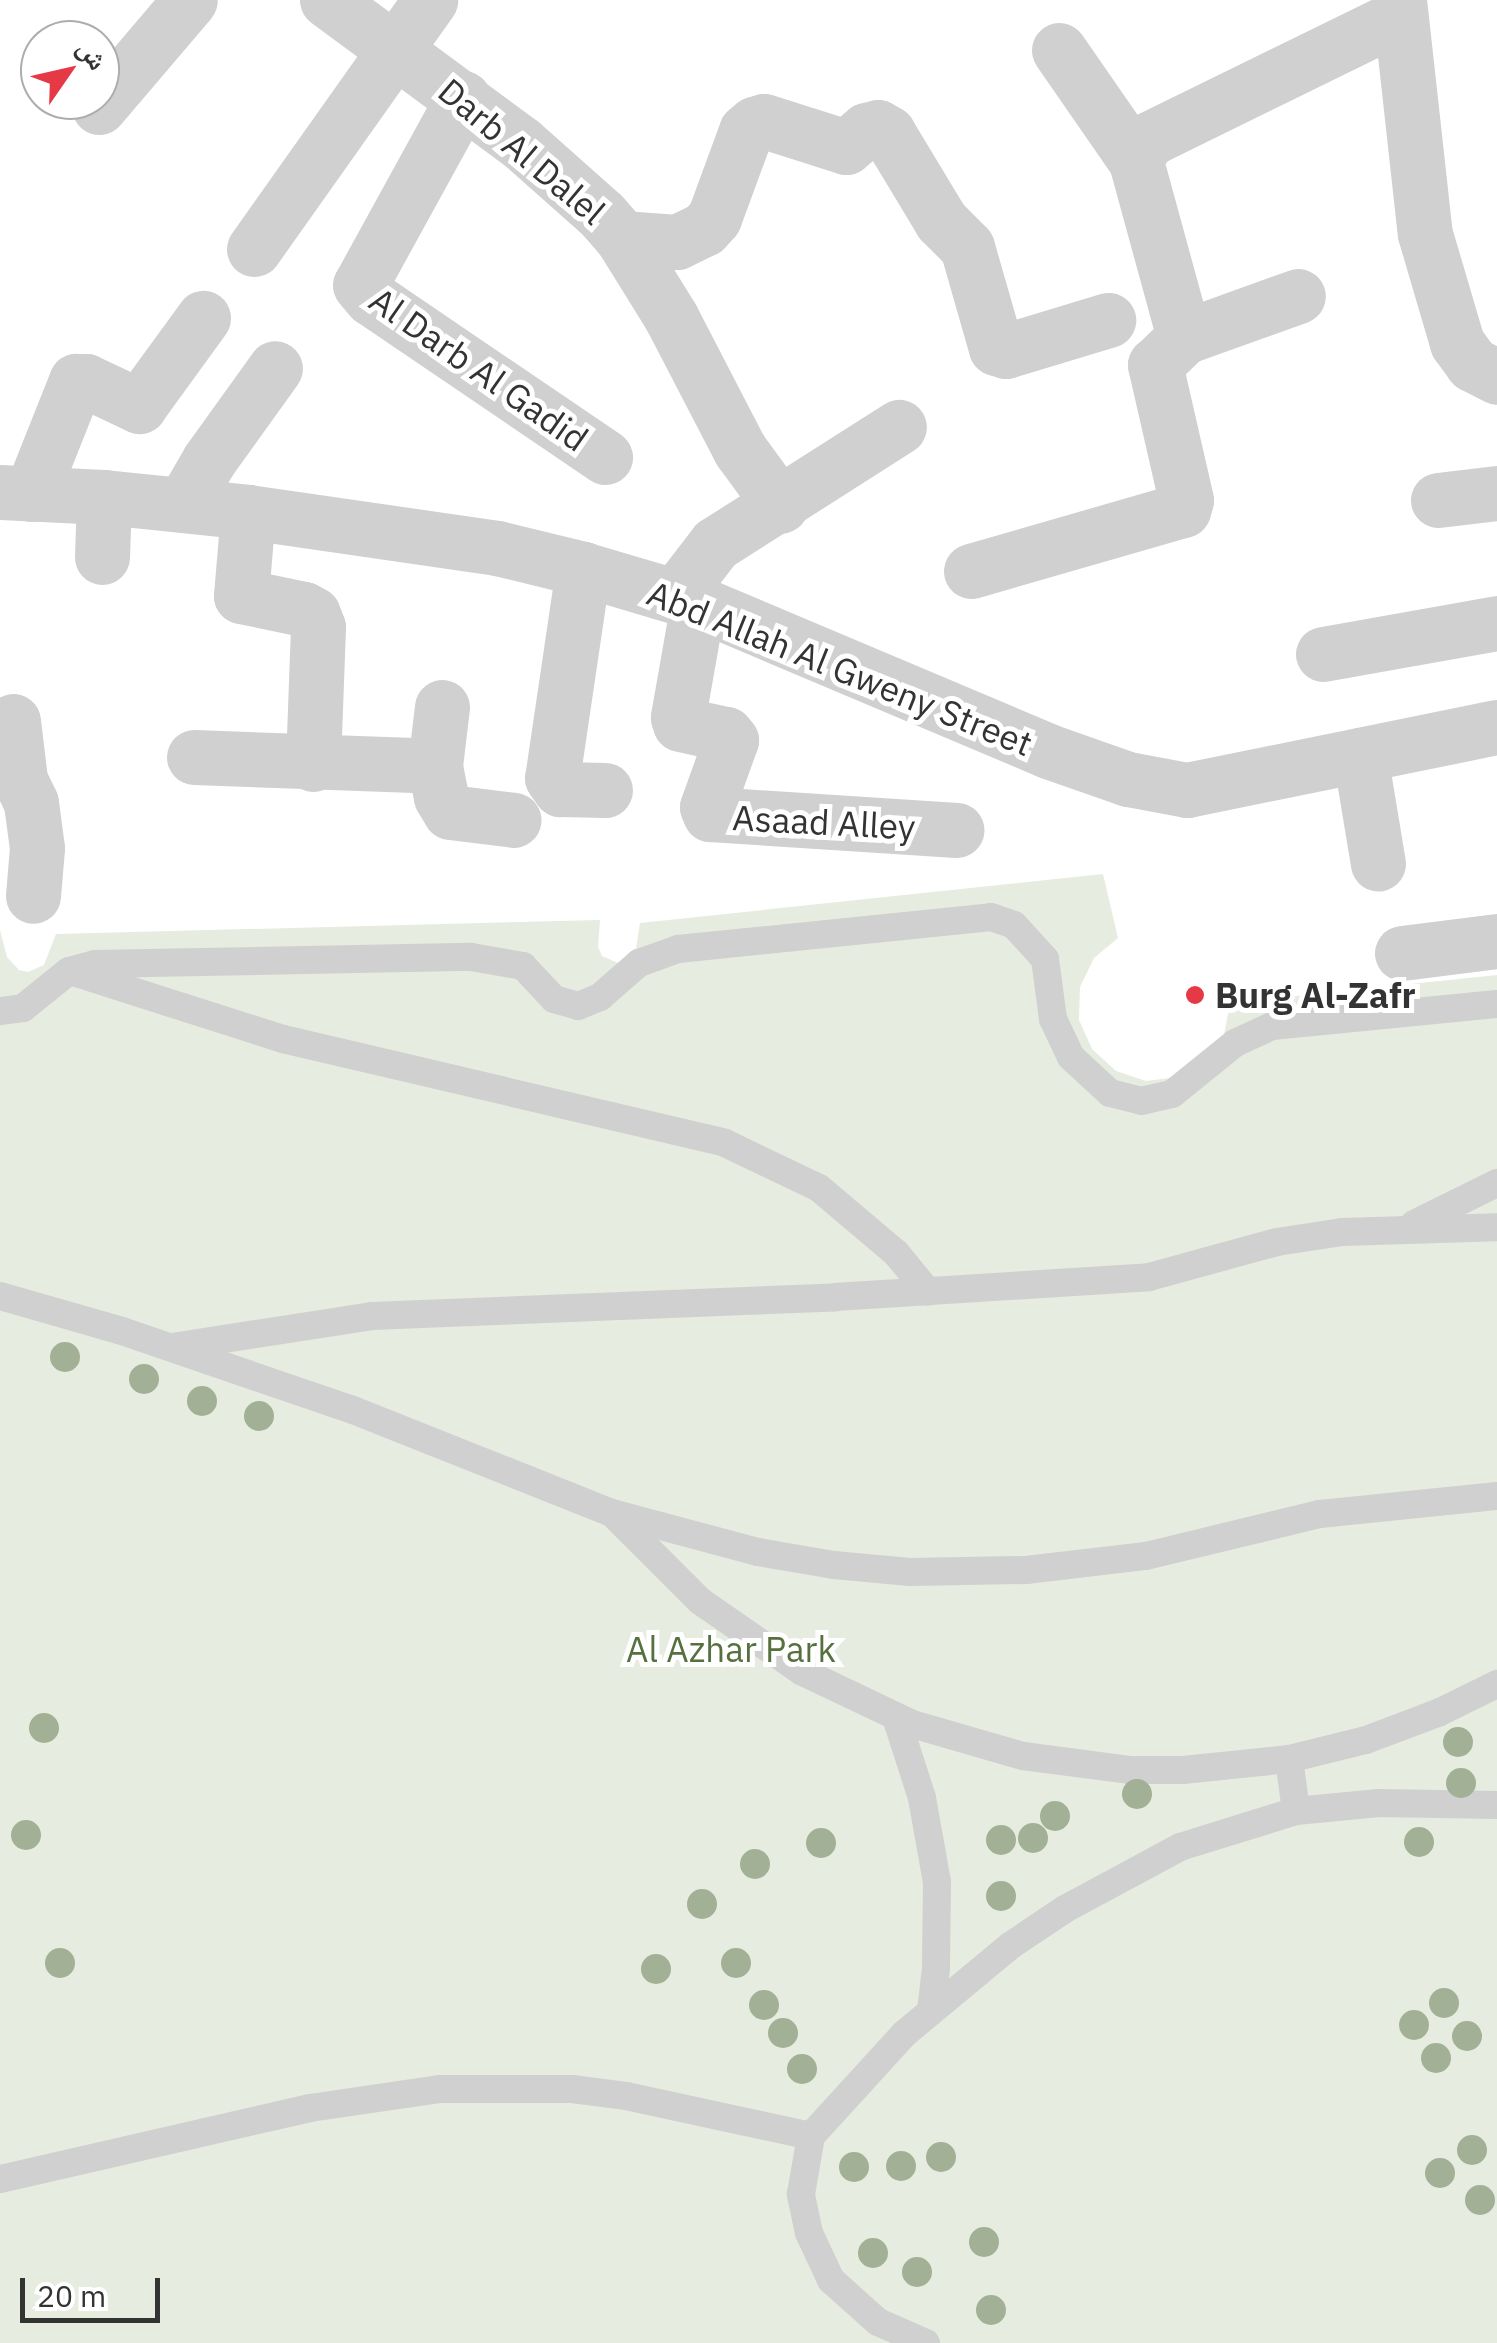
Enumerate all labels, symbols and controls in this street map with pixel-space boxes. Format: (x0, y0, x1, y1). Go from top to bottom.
north arrow (20, 20, 120, 120)
text: ش (70, 31, 117, 77)
street label: Darb Al Dalel (430, 69, 614, 233)
street label: Al Darb Al Gadid (362, 278, 596, 460)
street label: Abd Allah Al Gweny Street (641, 572, 1039, 764)
street label: Asaad Alley (731, 796, 917, 848)
place label: Burg Al-Zafr (1215, 974, 1416, 1016)
marker: Burg Al-Zafr (1184, 984, 1206, 1006)
park label: Al Azhar Park (626, 1628, 836, 1670)
scale bar (25, 2258, 165, 2320)
text: 20 m (37, 2276, 106, 2315)

